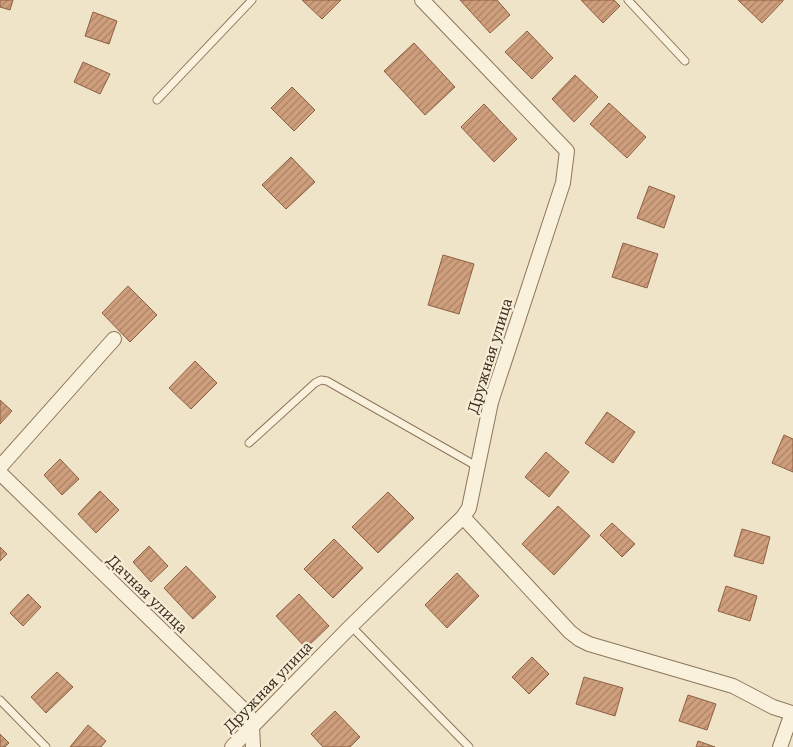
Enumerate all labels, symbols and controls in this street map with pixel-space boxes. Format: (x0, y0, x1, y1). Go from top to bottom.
street label: Дружная улица (464, 296, 516, 416)
street label: Дачная улица (103, 551, 191, 637)
street label: Дружная улица (220, 638, 316, 736)

